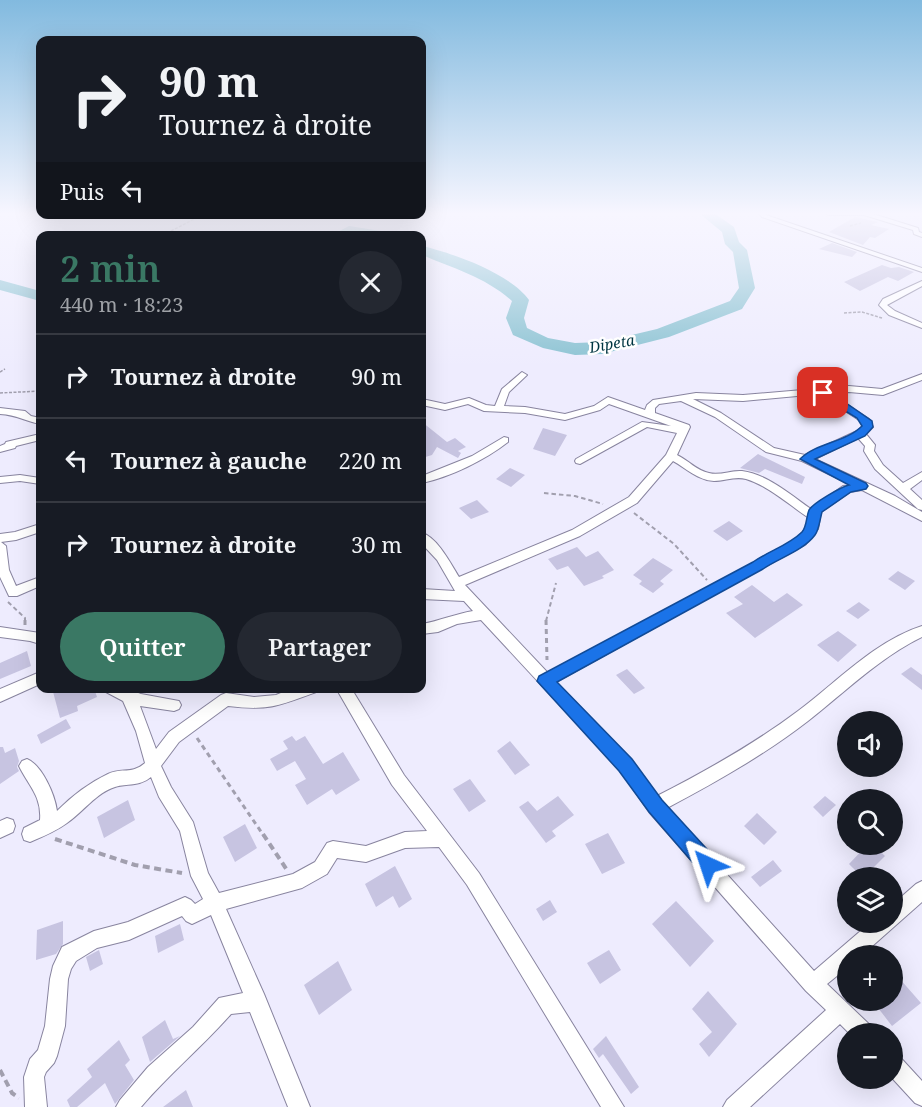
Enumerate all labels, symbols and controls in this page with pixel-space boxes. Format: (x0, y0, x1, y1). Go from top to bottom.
text: 90 m (159, 52, 259, 109)
icon: right (60, 60, 138, 138)
text: Tournez à droite (159, 106, 372, 143)
icon: left (116, 174, 149, 207)
text: Puis (60, 176, 104, 206)
text: 2 min (60, 244, 161, 293)
button: close (339, 251, 402, 314)
text: 440 m · 18:23 (60, 291, 183, 318)
water label: Dipeta (587, 329, 636, 357)
icon: right (60, 360, 93, 393)
text: Tournez à droite (111, 361, 296, 391)
text: 90 m (351, 361, 402, 391)
pin (797, 367, 848, 418)
icon: arrive (806, 376, 839, 409)
icon: left (60, 444, 93, 477)
text: Tournez à gauche (111, 445, 307, 475)
text: 220 m (339, 445, 402, 475)
icon: right (60, 528, 93, 561)
text: Tournez à droite (111, 529, 296, 559)
text: 30 m (351, 529, 402, 559)
button: Quitter (60, 612, 225, 681)
button: Partager (237, 612, 402, 681)
map controls (837, 711, 903, 1089)
button: sound (837, 711, 903, 777)
button: search (837, 789, 903, 855)
position arrow (676, 833, 740, 897)
button: layers (837, 867, 903, 933)
button: + (837, 945, 903, 1011)
button: − (837, 1023, 903, 1089)

